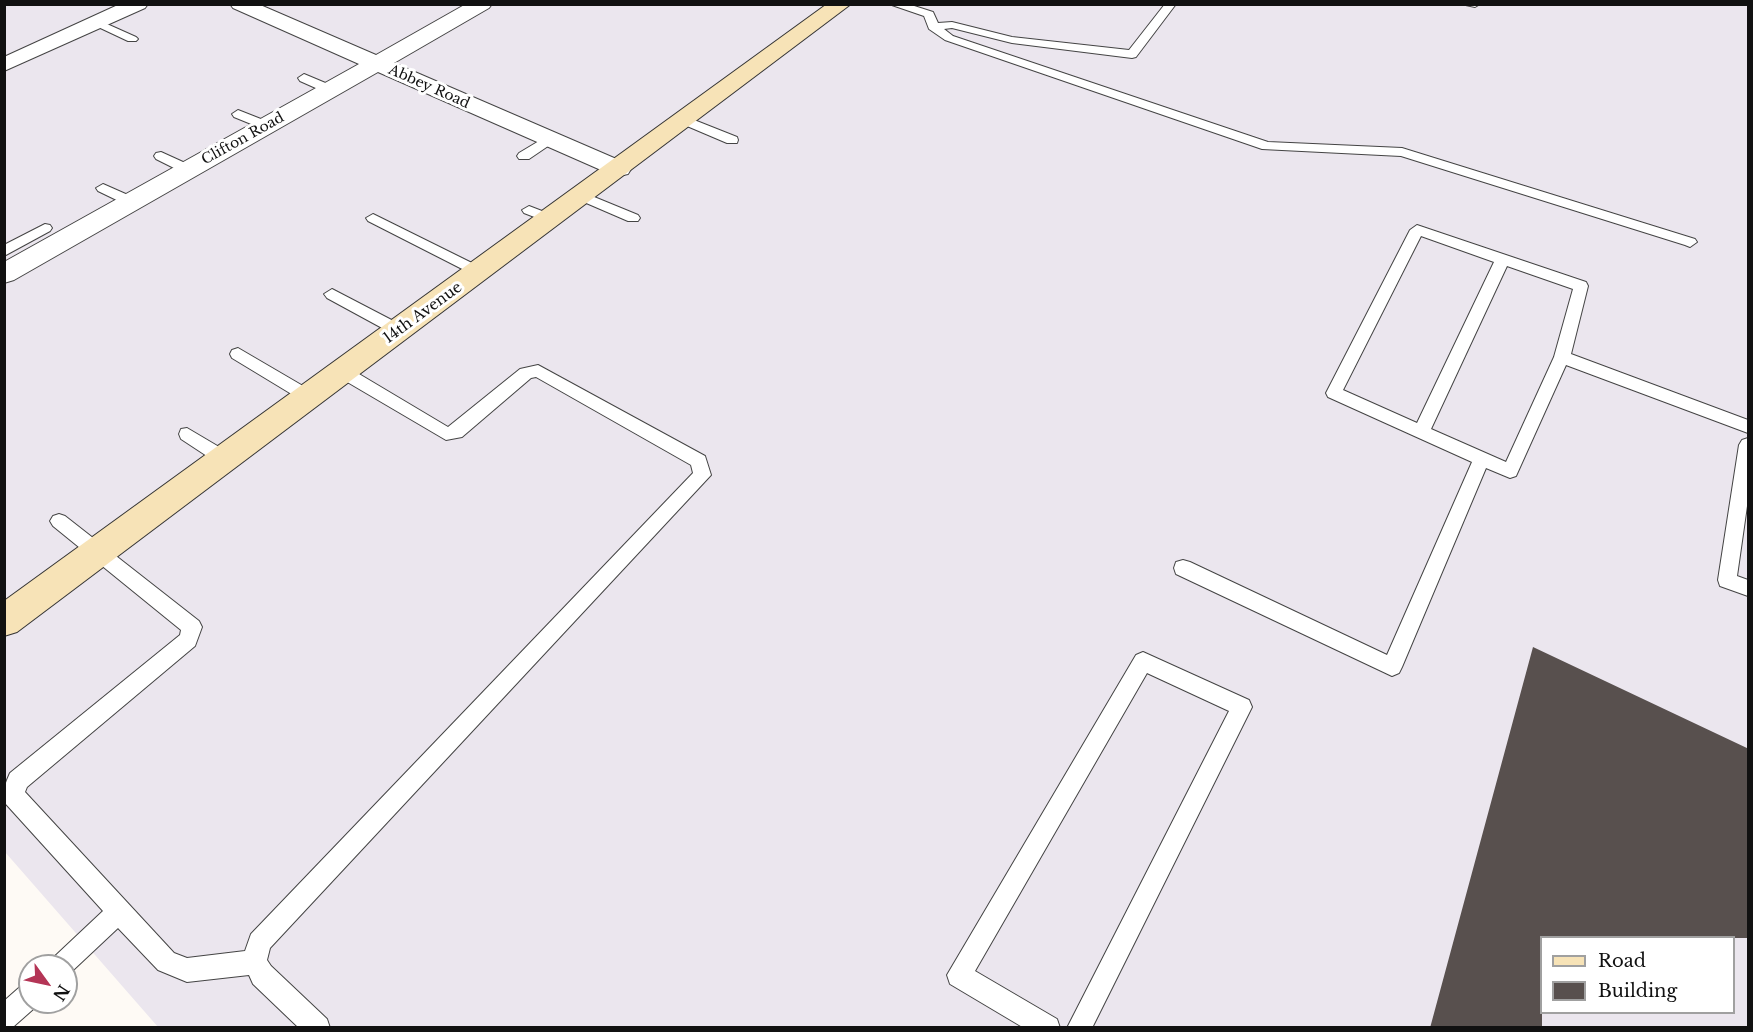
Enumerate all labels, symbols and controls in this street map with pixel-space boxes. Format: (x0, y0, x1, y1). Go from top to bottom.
street label: Abbey Road (386, 62, 472, 112)
street label: Clifton Road (199, 109, 287, 169)
street label: 14th Avenue (380, 278, 466, 348)
legend (1540, 936, 1735, 1014)
text: Road (1598, 950, 1646, 972)
north arrow (18, 954, 78, 1014)
text: Building (1598, 980, 1677, 1002)
text: N (49, 981, 74, 1004)

